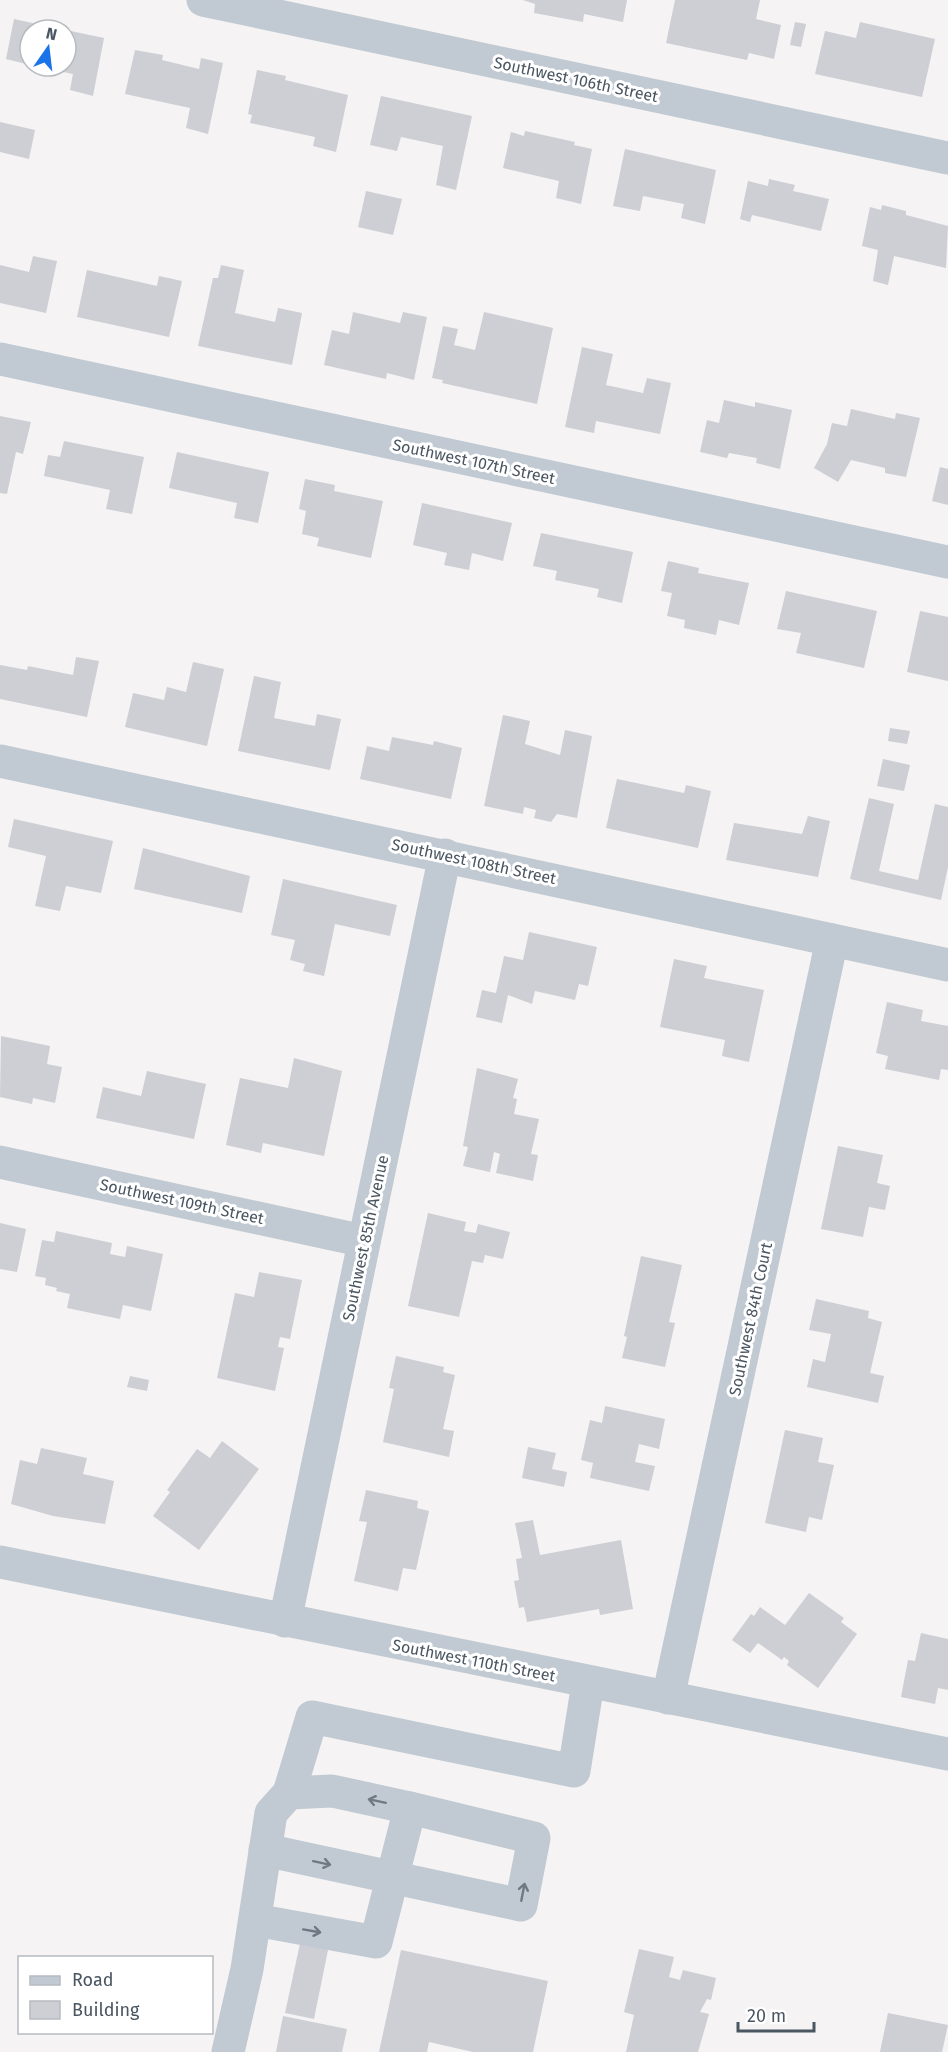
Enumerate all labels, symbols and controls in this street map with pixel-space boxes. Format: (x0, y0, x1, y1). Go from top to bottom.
north arrow (18, 18, 78, 78)
text: N (44, 23, 59, 44)
street label: Southwest 106th Street (492, 53, 660, 106)
street label: Southwest 107th Street (391, 435, 557, 488)
street label: Southwest 108th Street (390, 835, 558, 888)
street label: Southwest 85th Avenue (339, 1153, 392, 1323)
street label: Southwest 109th Street (98, 1175, 266, 1228)
street label: Southwest 84th Court (725, 1241, 776, 1397)
street label: Southwest 110th Street (391, 1635, 557, 1686)
one-way arrow (367, 1795, 387, 1806)
one-way arrow (313, 1857, 332, 1869)
one-way arrow (518, 1883, 529, 1903)
one-way arrow (302, 1925, 322, 1936)
legend (18, 1956, 213, 2034)
text: Road (72, 1969, 114, 1991)
scale bar (738, 1995, 814, 2033)
text: Building (72, 1999, 140, 2021)
text: 20 m (747, 2005, 786, 2027)

